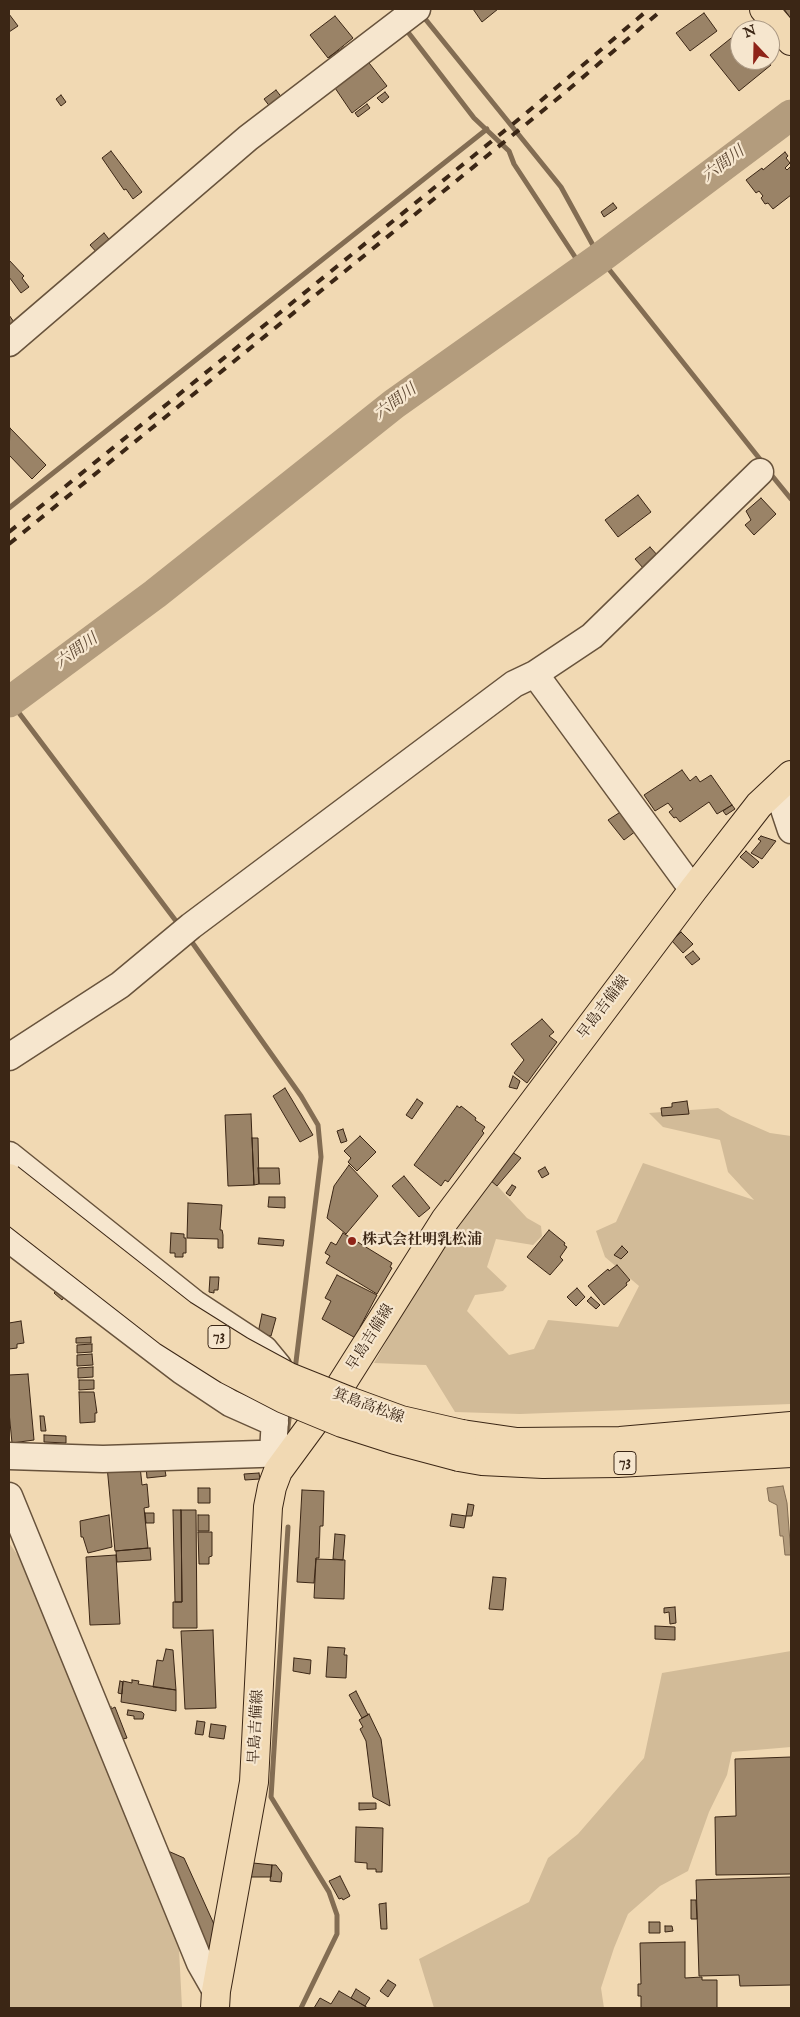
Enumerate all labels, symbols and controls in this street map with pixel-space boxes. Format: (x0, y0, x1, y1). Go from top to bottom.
north arrow (730, 20, 780, 70)
text: N (741, 21, 759, 43)
water label: 六間川 (699, 143, 749, 187)
water label: 六間川 (371, 381, 421, 425)
water label: 六間川 (52, 630, 102, 674)
street label: 早島吉備線 (574, 973, 634, 1043)
place label: 株式会社明乳松浦 (362, 1232, 482, 1250)
marker: 株式会社明乳松浦 (346, 1235, 358, 1247)
street label: 早島吉備線 (343, 1301, 399, 1375)
road number: 73 (208, 1325, 230, 1348)
street label: 箕島高松線 (330, 1386, 406, 1428)
road number: 73 (614, 1452, 636, 1475)
street label: 早島吉備線 (246, 1689, 268, 1765)

